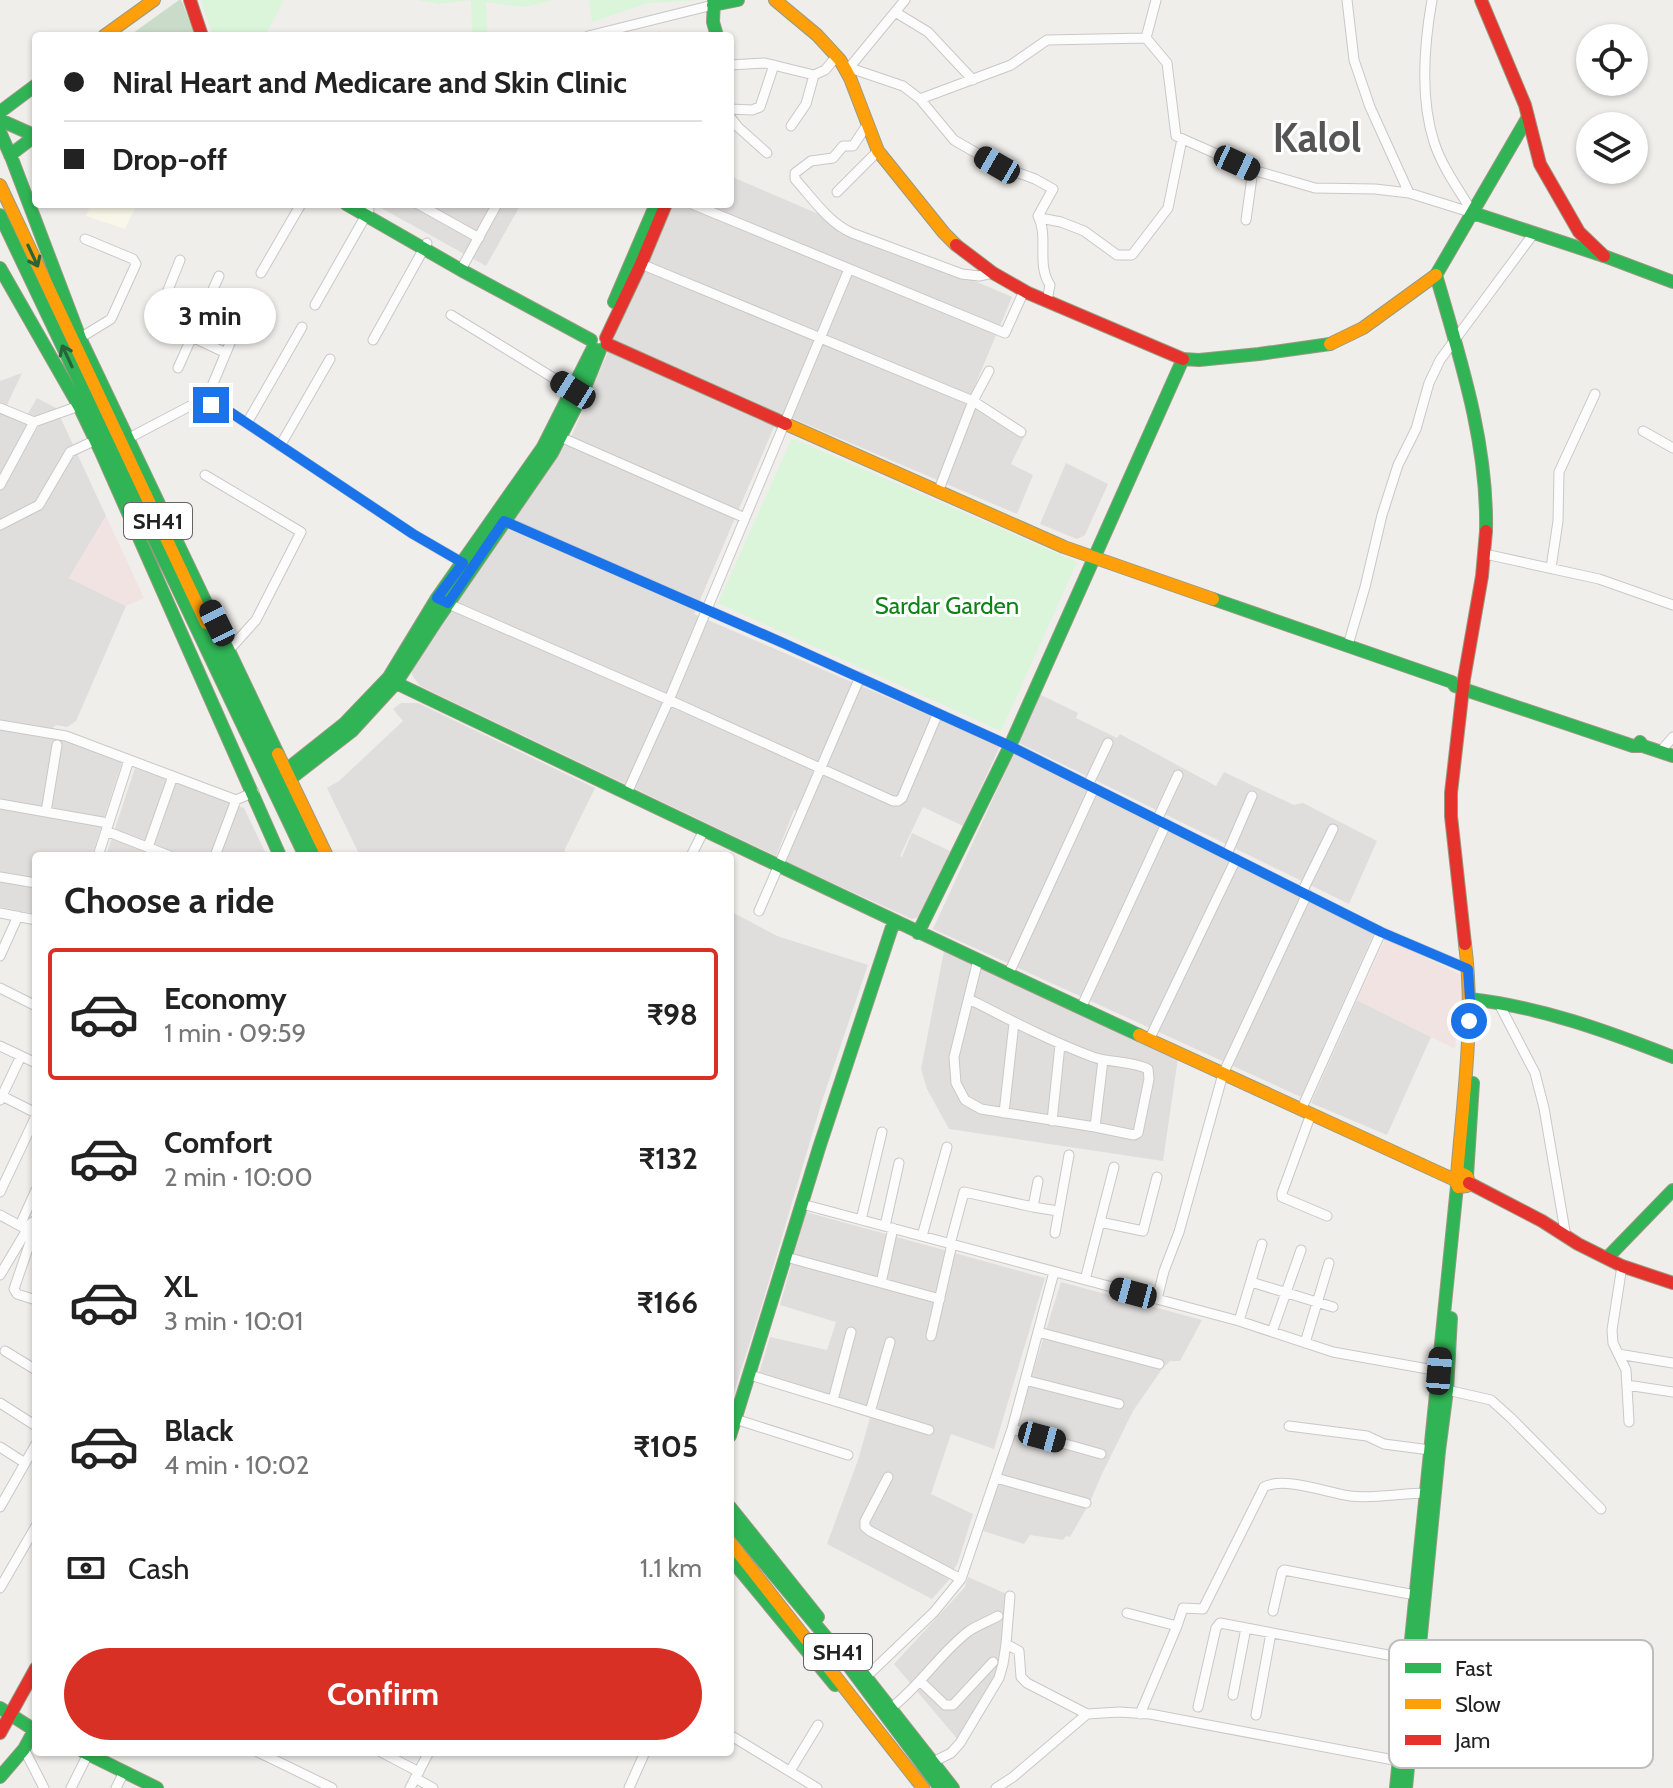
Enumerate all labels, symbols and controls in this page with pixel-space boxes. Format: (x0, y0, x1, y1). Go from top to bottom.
map controls (1576, 24, 1648, 184)
button: locate (1576, 24, 1648, 96)
text: Niral Heart and Medicare and Skin Clinic (112, 64, 627, 101)
button: layers (1576, 112, 1648, 184)
district label: Kalol (1273, 113, 1361, 162)
text: Drop-off (112, 141, 227, 178)
car (1210, 142, 1264, 184)
car (970, 143, 1024, 187)
one-way arrow (26, 244, 41, 268)
callout: 3 min (145, 289, 277, 345)
text: 3 min (178, 300, 242, 332)
one-way arrow (59, 344, 74, 368)
car (546, 367, 600, 413)
route end (193, 387, 229, 423)
road number: SH41 (124, 503, 192, 539)
park label: Sardar Garden (875, 591, 1019, 620)
car (196, 596, 238, 650)
text: Choose a ride (64, 878, 274, 922)
icon: car (68, 978, 140, 1050)
text: Economy (164, 980, 287, 1017)
text: ₹98 (647, 996, 698, 1033)
route start (1451, 1003, 1487, 1039)
text: 1 min · 09:59 (164, 1017, 306, 1049)
icon: car (68, 1122, 140, 1194)
text: Comfort (164, 1124, 272, 1161)
text: ₹132 (639, 1140, 698, 1177)
text: 2 min · 10:00 (164, 1161, 313, 1193)
icon: car (68, 1266, 140, 1338)
text: XL (164, 1268, 198, 1305)
car (1107, 1275, 1159, 1311)
text: ₹166 (637, 1284, 698, 1321)
text: 3 min · 10:01 (164, 1305, 303, 1337)
car (1425, 1346, 1453, 1396)
icon: car (68, 1410, 140, 1482)
text: Black (164, 1412, 234, 1449)
car (1016, 1419, 1068, 1455)
text: ₹105 (633, 1428, 698, 1465)
text: 4 min · 10:02 (164, 1449, 309, 1481)
icon: cash (64, 1546, 108, 1590)
text: Cash (128, 1550, 190, 1587)
text: 1.1 km (640, 1552, 702, 1584)
road number: SH41 (804, 1634, 872, 1670)
legend (1389, 1640, 1653, 1768)
button: Confirm (64, 1648, 702, 1740)
text: Fast (1455, 1655, 1493, 1682)
text: Slow (1455, 1691, 1501, 1718)
text: Jam (1454, 1727, 1490, 1754)

